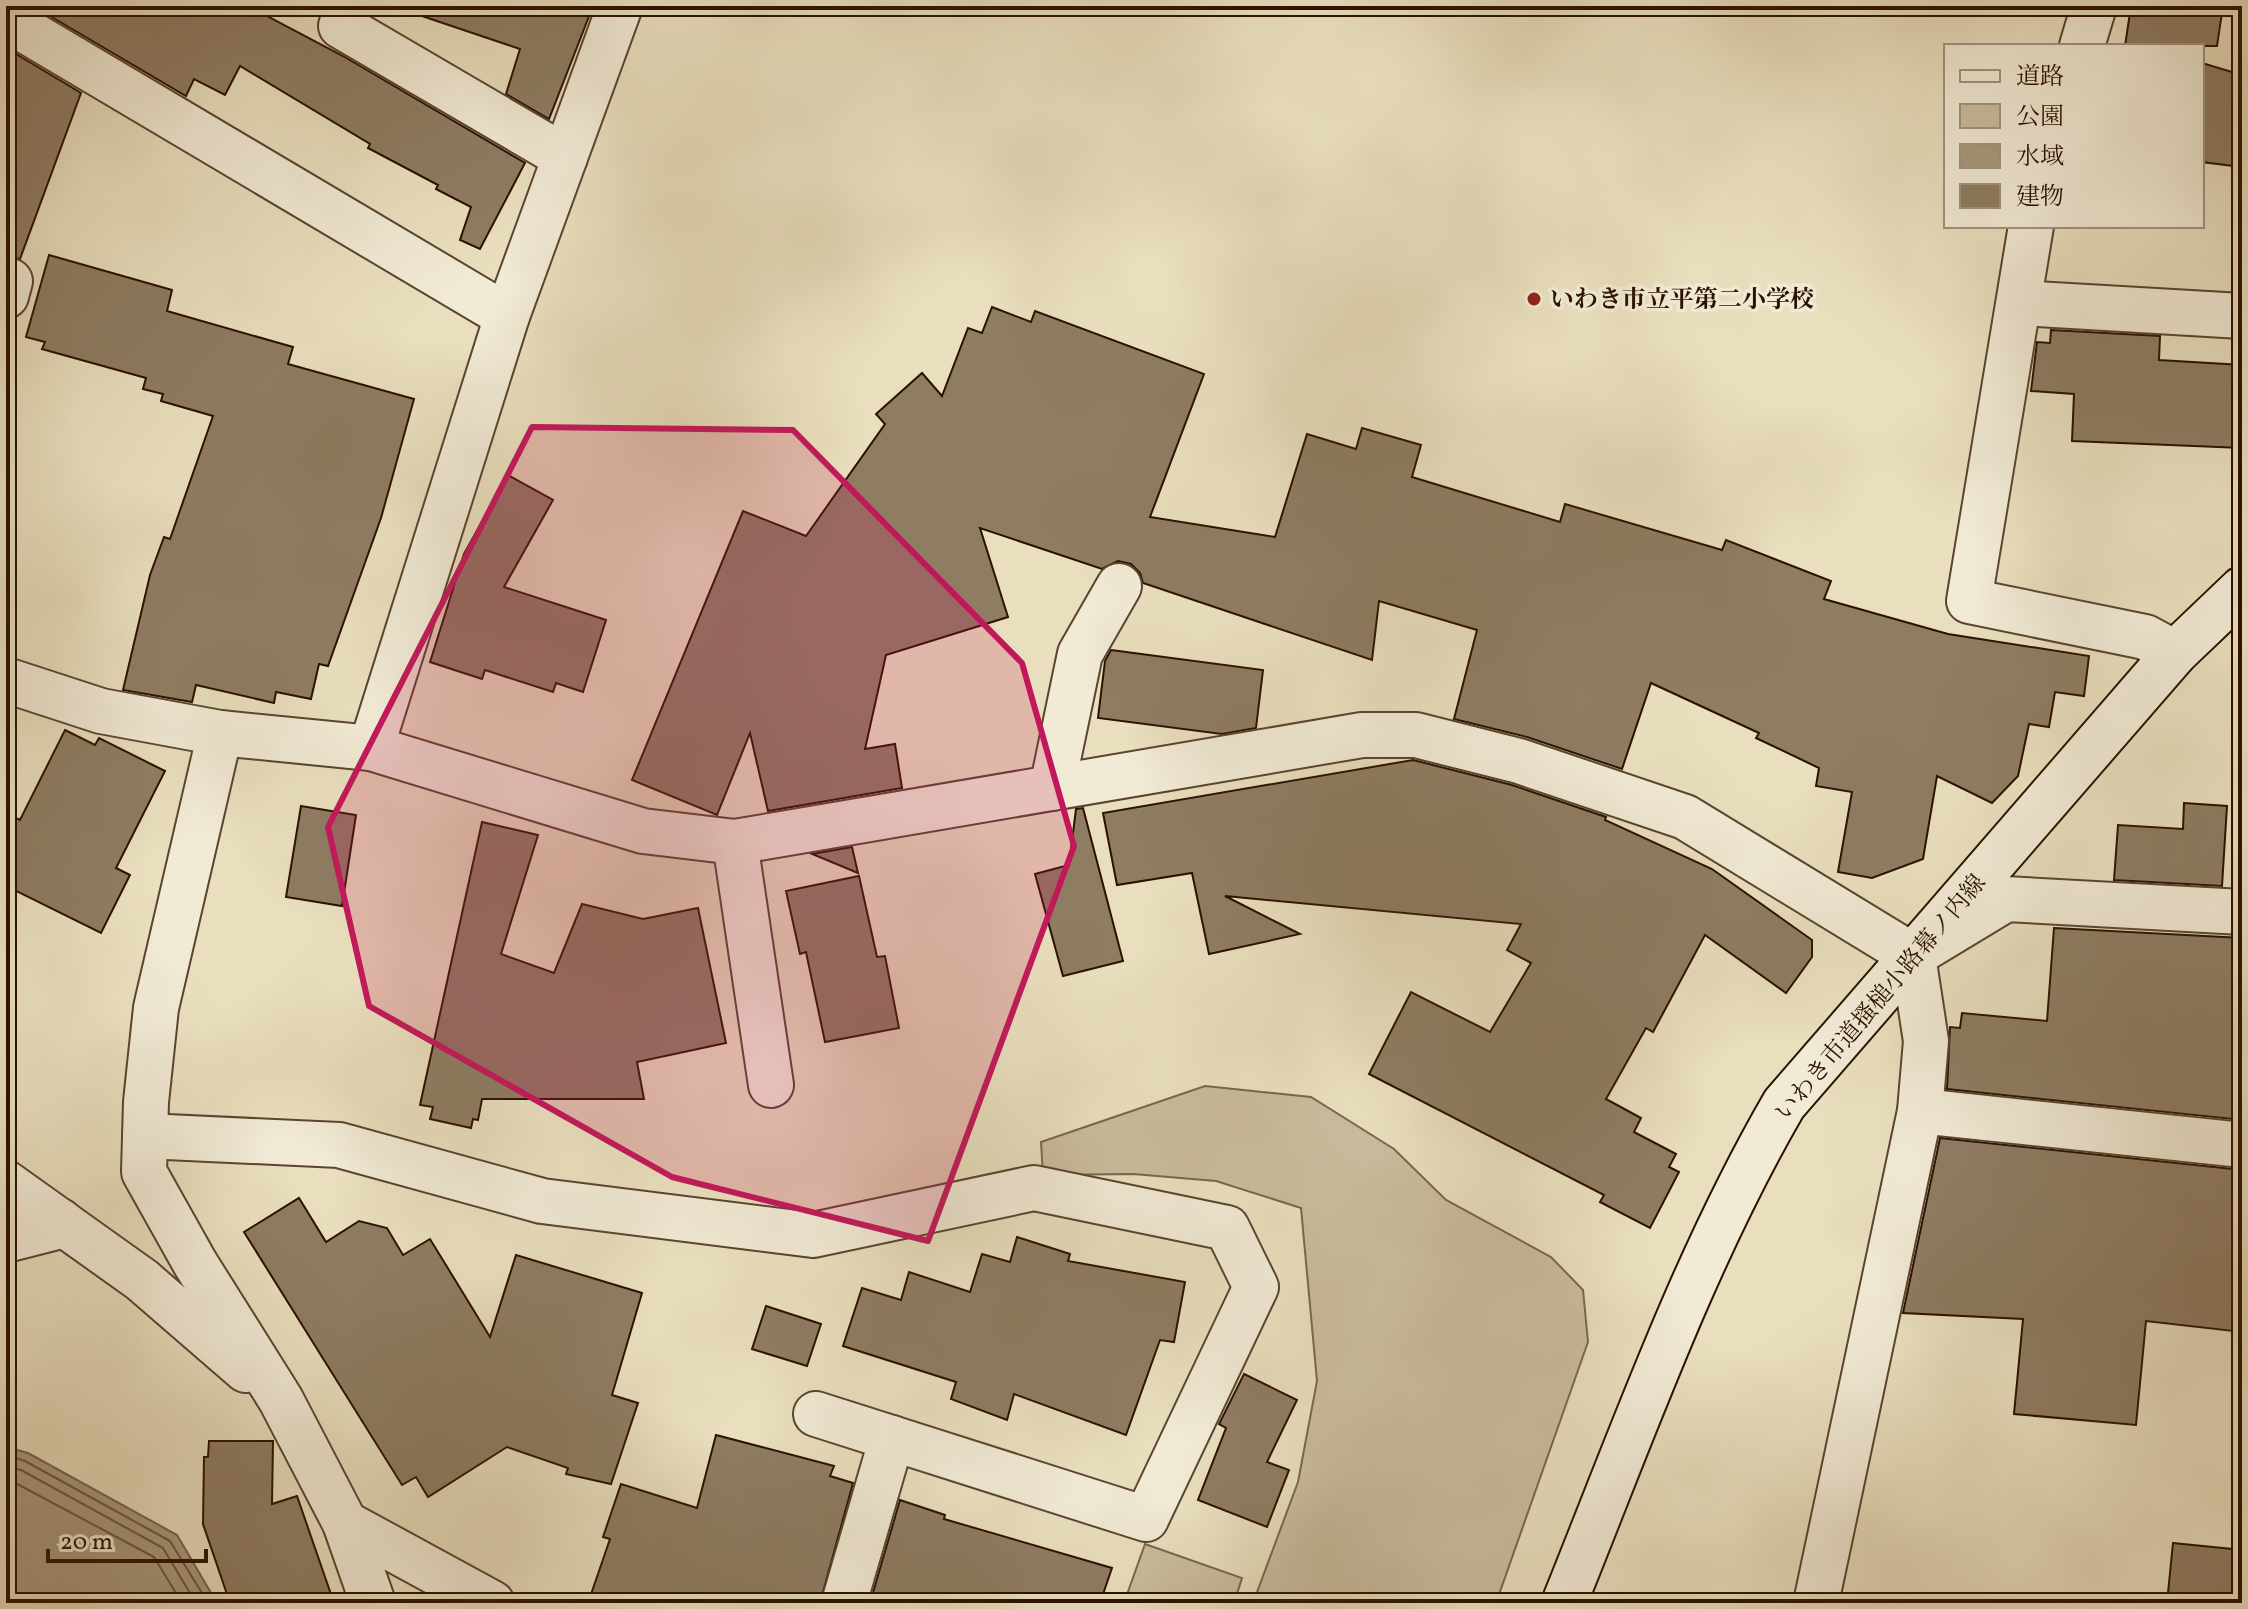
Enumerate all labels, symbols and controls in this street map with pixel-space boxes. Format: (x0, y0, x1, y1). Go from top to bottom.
legend (1944, 44, 2204, 228)
text: 道路 (2016, 61, 2064, 95)
text: 公園 (2016, 101, 2064, 135)
text: 水域 (2016, 141, 2064, 175)
text: 建物 (2016, 181, 2064, 215)
place label: いわき市立平第二小学校 (1550, 284, 1814, 318)
marker: いわき市立平第二小学校 (1525, 290, 1543, 308)
street label: いわき市道搔槌小路幕ノ内線 (1768, 868, 1995, 1129)
scale bar (48, 1513, 206, 1563)
text: 20 m (60, 1526, 113, 1560)

